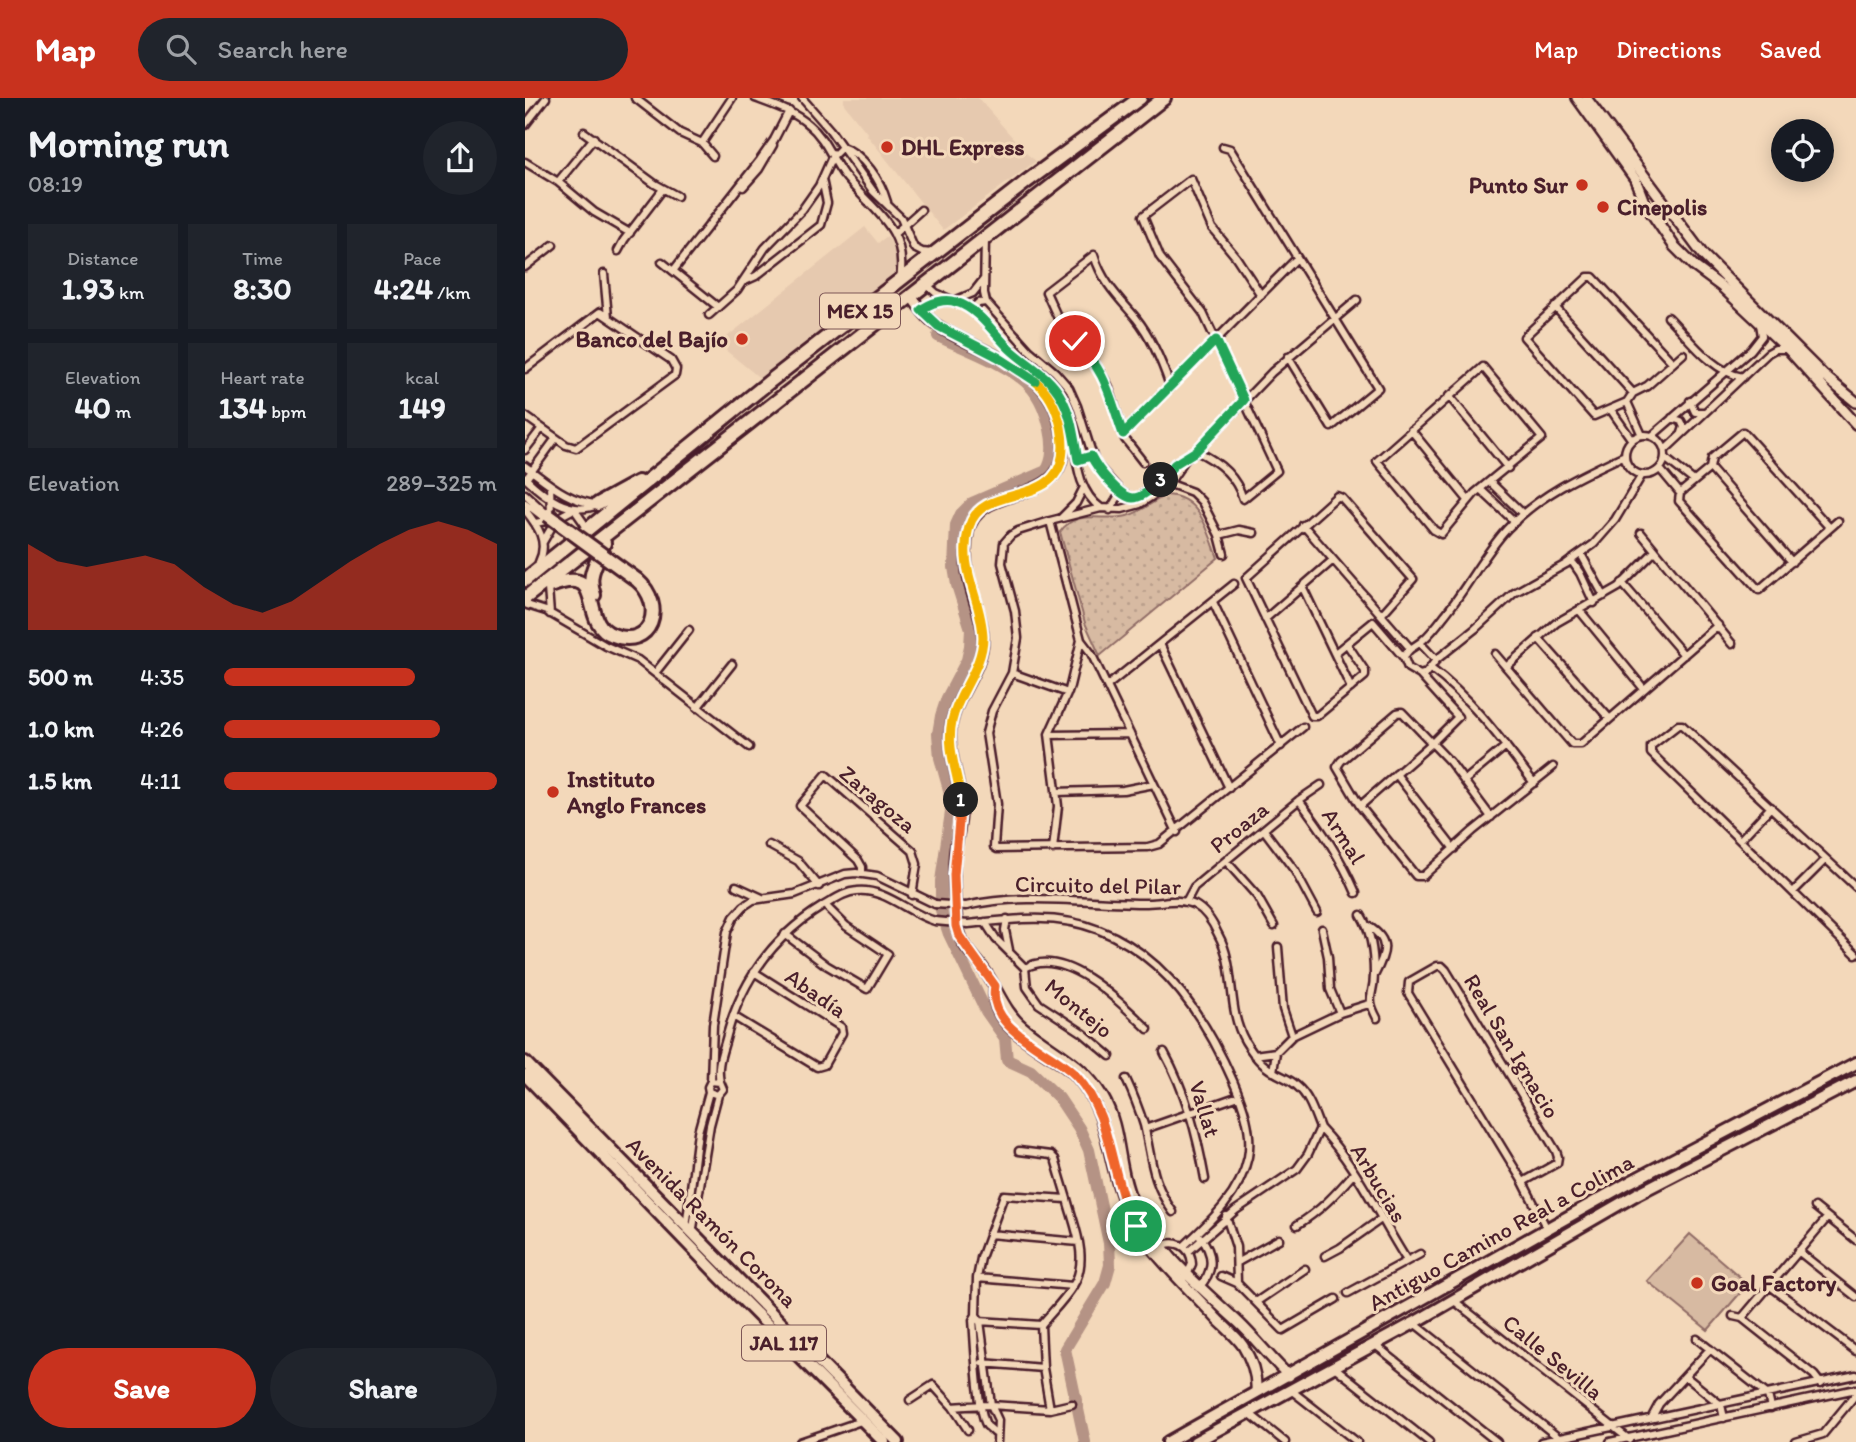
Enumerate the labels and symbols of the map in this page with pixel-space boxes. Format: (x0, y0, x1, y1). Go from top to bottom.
place label: DHL Express (901, 133, 1025, 161)
marker: DHL Express (879, 139, 895, 155)
place label: Punto Sur (1469, 171, 1569, 199)
marker: Punto Sur (1574, 177, 1590, 193)
place label: Cinepolis (1617, 193, 1707, 221)
marker: Cinepolis (1595, 199, 1611, 215)
road number: MEX 15 (820, 294, 900, 328)
pin (1045, 311, 1105, 371)
place label: Banco del Bajío (575, 325, 728, 353)
marker: Banco del Bajío (734, 331, 750, 347)
pin: 3 (1143, 462, 1179, 498)
street label: Zaragoza (834, 759, 922, 839)
place label: Instituto Anglo Frances (566, 765, 706, 819)
pin: 1 (943, 782, 978, 818)
marker: Instituto Anglo Frances (545, 784, 561, 800)
street label: Proaza (1204, 795, 1274, 859)
street label: Armal (1316, 803, 1372, 870)
street label: Circuito del Pilar (1015, 870, 1181, 900)
street label: Abadía (780, 962, 852, 1024)
street label: Real San Ignacio (1458, 969, 1566, 1123)
street label: Montejo (1039, 972, 1119, 1044)
street label: Vallat (1183, 1077, 1227, 1141)
street label: Avenida Ramón Corona (621, 1131, 803, 1313)
street label: Arbucias (1344, 1138, 1414, 1228)
street label: Antiguo Camino Real a Colima (1364, 1147, 1639, 1317)
pin (1106, 1196, 1166, 1256)
place label: Goal Factory (1711, 1269, 1837, 1297)
marker: Goal Factory (1689, 1275, 1705, 1291)
street label: Calle Sevilla (1497, 1308, 1609, 1406)
road number: JAL 117 (742, 1326, 826, 1360)

